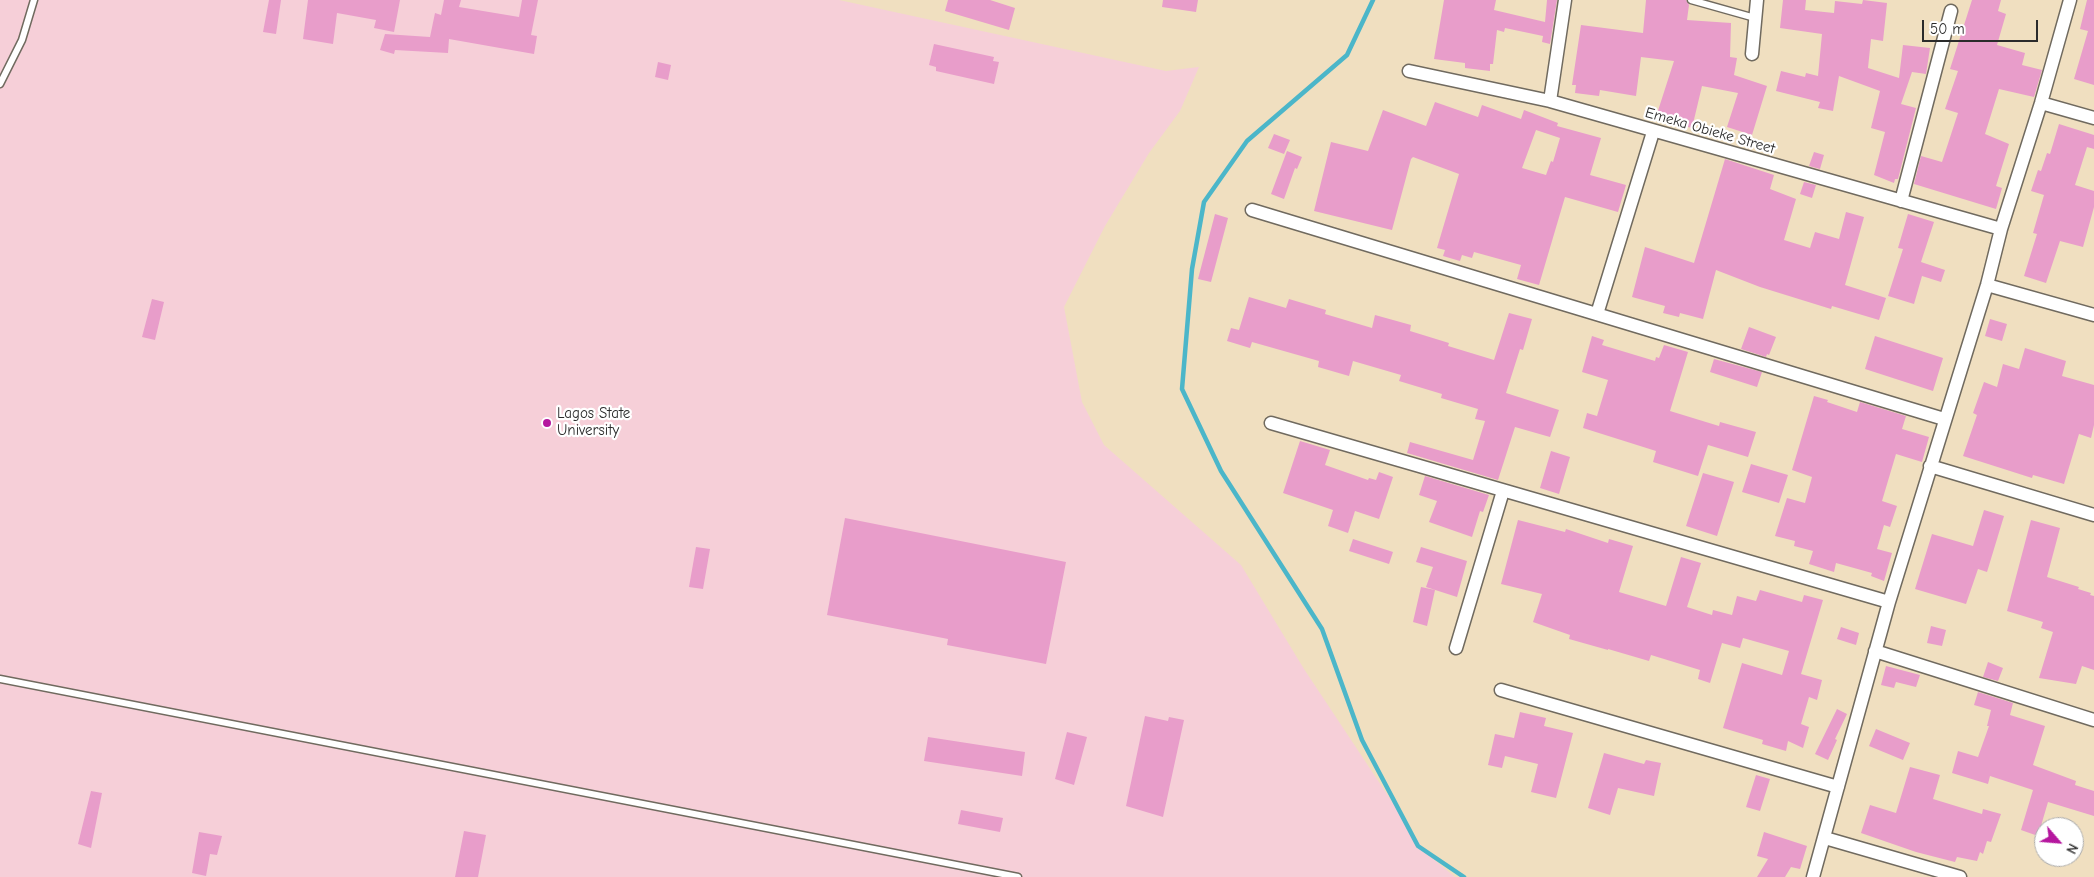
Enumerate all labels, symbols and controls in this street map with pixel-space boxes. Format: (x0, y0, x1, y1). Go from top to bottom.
scale bar (1924, 10, 2040, 42)
text: 50 m (1930, 20, 1965, 38)
street label: Emeka Obieke Street (1643, 104, 1777, 158)
place label: Lagos State University (557, 405, 630, 440)
marker: Lagos State University (541, 417, 553, 429)
north arrow (2034, 817, 2084, 867)
text: N (2062, 841, 2082, 857)

